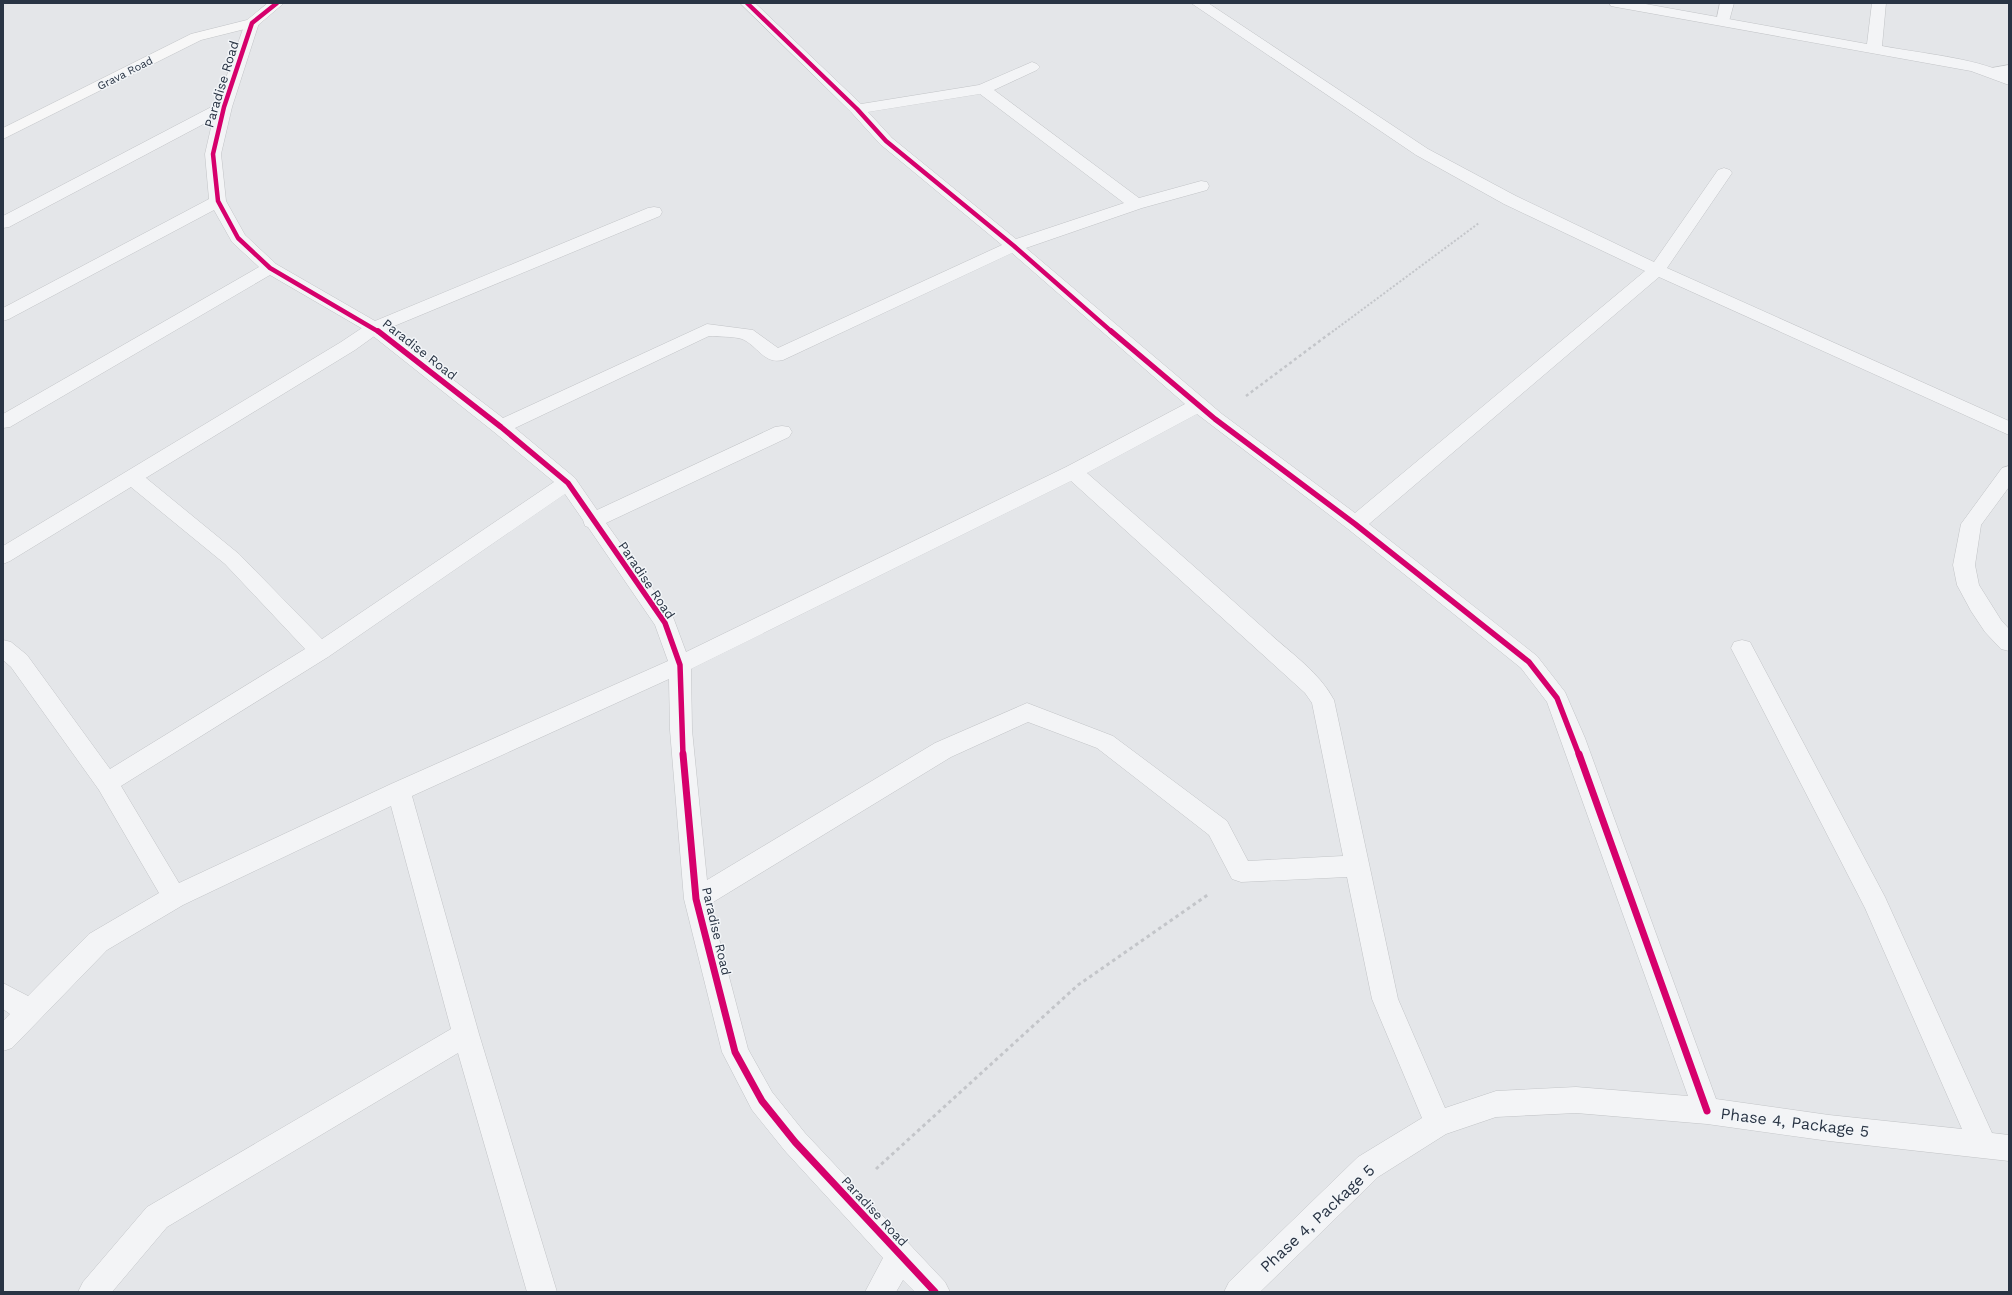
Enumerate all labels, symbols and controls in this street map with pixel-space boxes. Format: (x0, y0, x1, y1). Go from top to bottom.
street label: Paradise Road (201, 39, 242, 129)
street label: Grava Road (95, 54, 155, 93)
street label: Paradise Road (380, 316, 460, 383)
street label: Paradise Road (615, 539, 678, 622)
street label: Paradise Road (699, 886, 734, 977)
street label: Phase 4, Package 5 (1720, 1104, 1870, 1141)
street label: Phase 4, Package 5 (1256, 1160, 1378, 1276)
street label: Paradise Road (838, 1173, 911, 1249)

